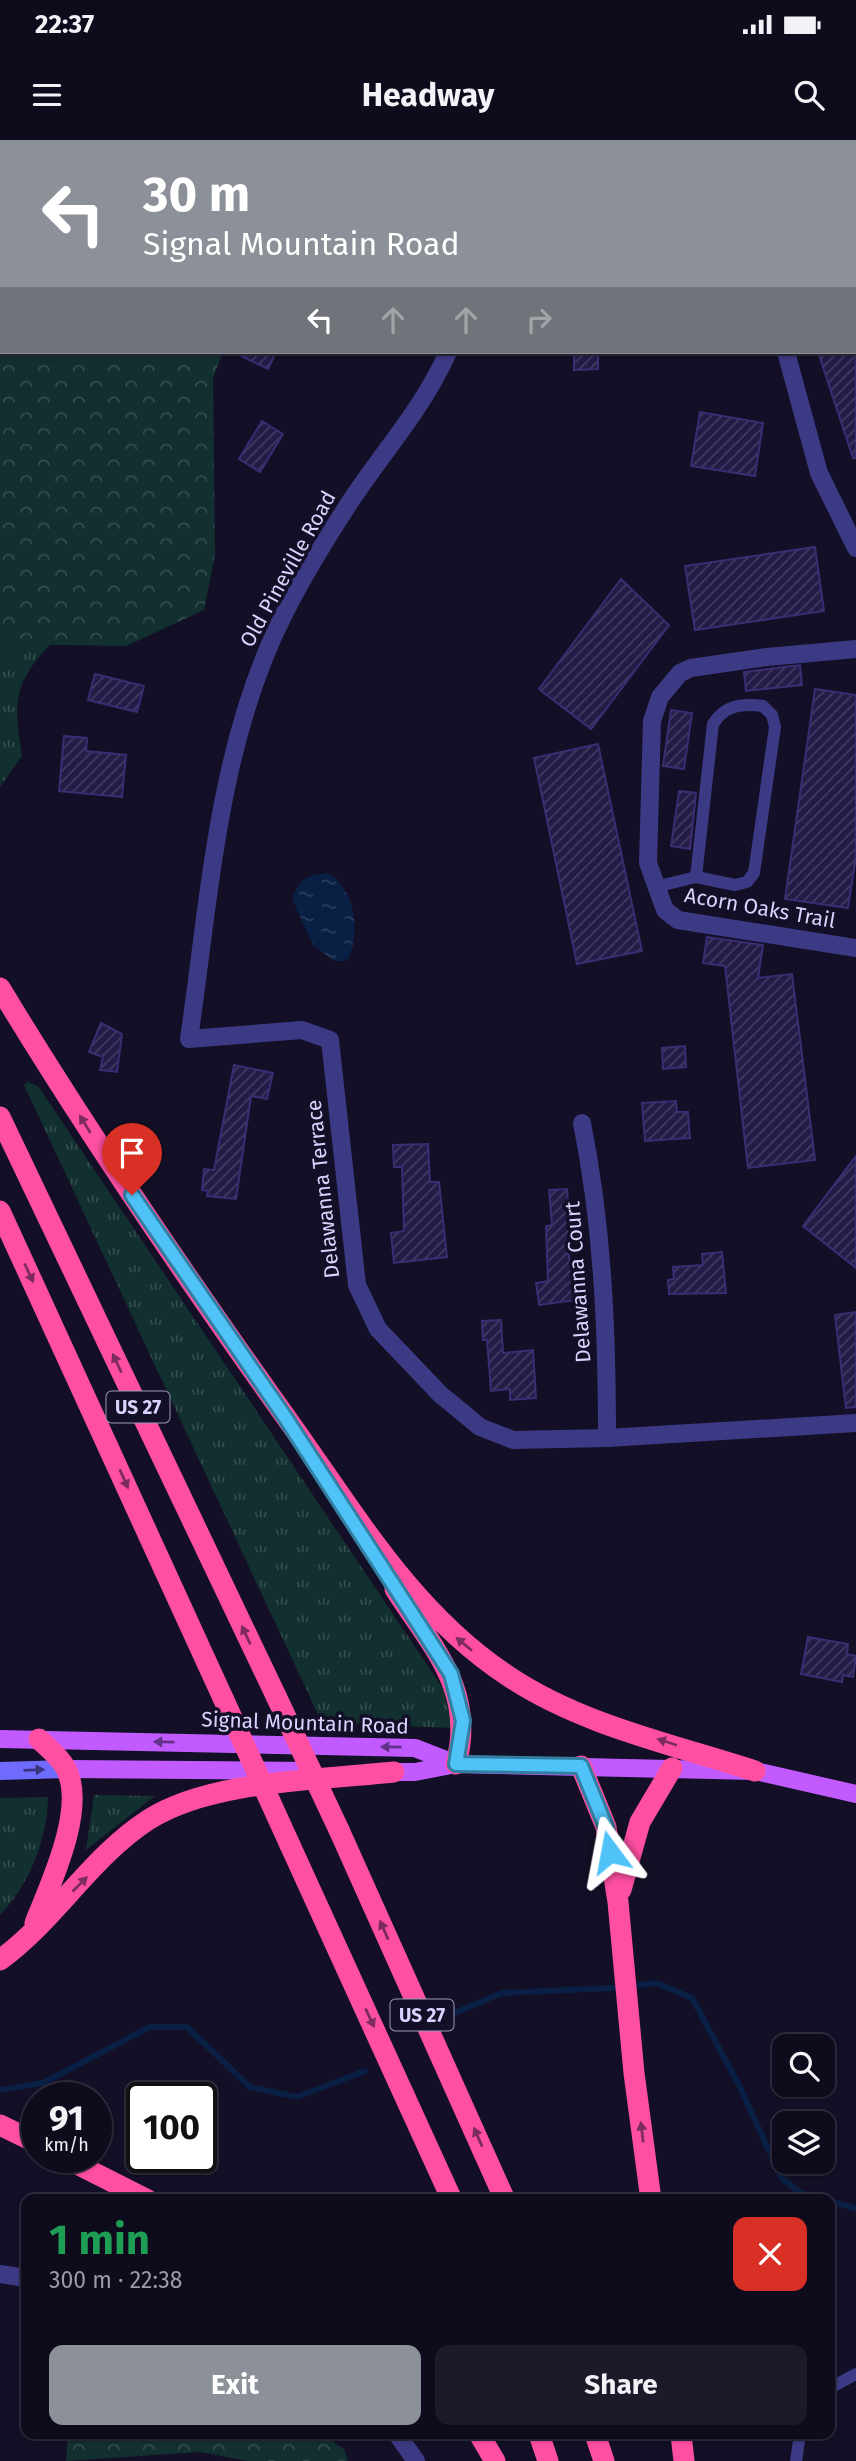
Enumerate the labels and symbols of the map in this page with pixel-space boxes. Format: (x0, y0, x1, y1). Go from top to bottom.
street label: Old Pineville Road (234, 486, 342, 652)
street label: Acorn Oaks Trail (683, 882, 837, 934)
street label: Delawanna Terrace (301, 1098, 345, 1280)
one-way arrow (79, 1115, 92, 1134)
pin (102, 1123, 162, 1195)
street label: Delawanna Court (559, 1200, 597, 1364)
one-way arrow (24, 1262, 35, 1283)
one-way arrow (111, 1353, 123, 1373)
road number: US 27 (106, 1392, 170, 1422)
one-way arrow (118, 1469, 130, 1489)
one-way arrow (241, 1625, 252, 1645)
one-way arrow (455, 1636, 473, 1651)
street label: Signal Mountain Road (201, 1706, 409, 1740)
one-way arrow (153, 1736, 175, 1748)
one-way arrow (656, 1737, 677, 1747)
one-way arrow (380, 1741, 402, 1753)
one-way arrow (23, 1764, 45, 1776)
position arrow (573, 1815, 647, 1889)
one-way arrow (71, 1875, 88, 1892)
one-way arrow (378, 1920, 390, 1940)
road number: US 27 (390, 1999, 453, 2030)
one-way arrow (364, 2008, 376, 2028)
speed limit sign: 100 (126, 2082, 217, 2173)
one-way arrow (636, 2121, 647, 2143)
one-way arrow (472, 2127, 484, 2147)

